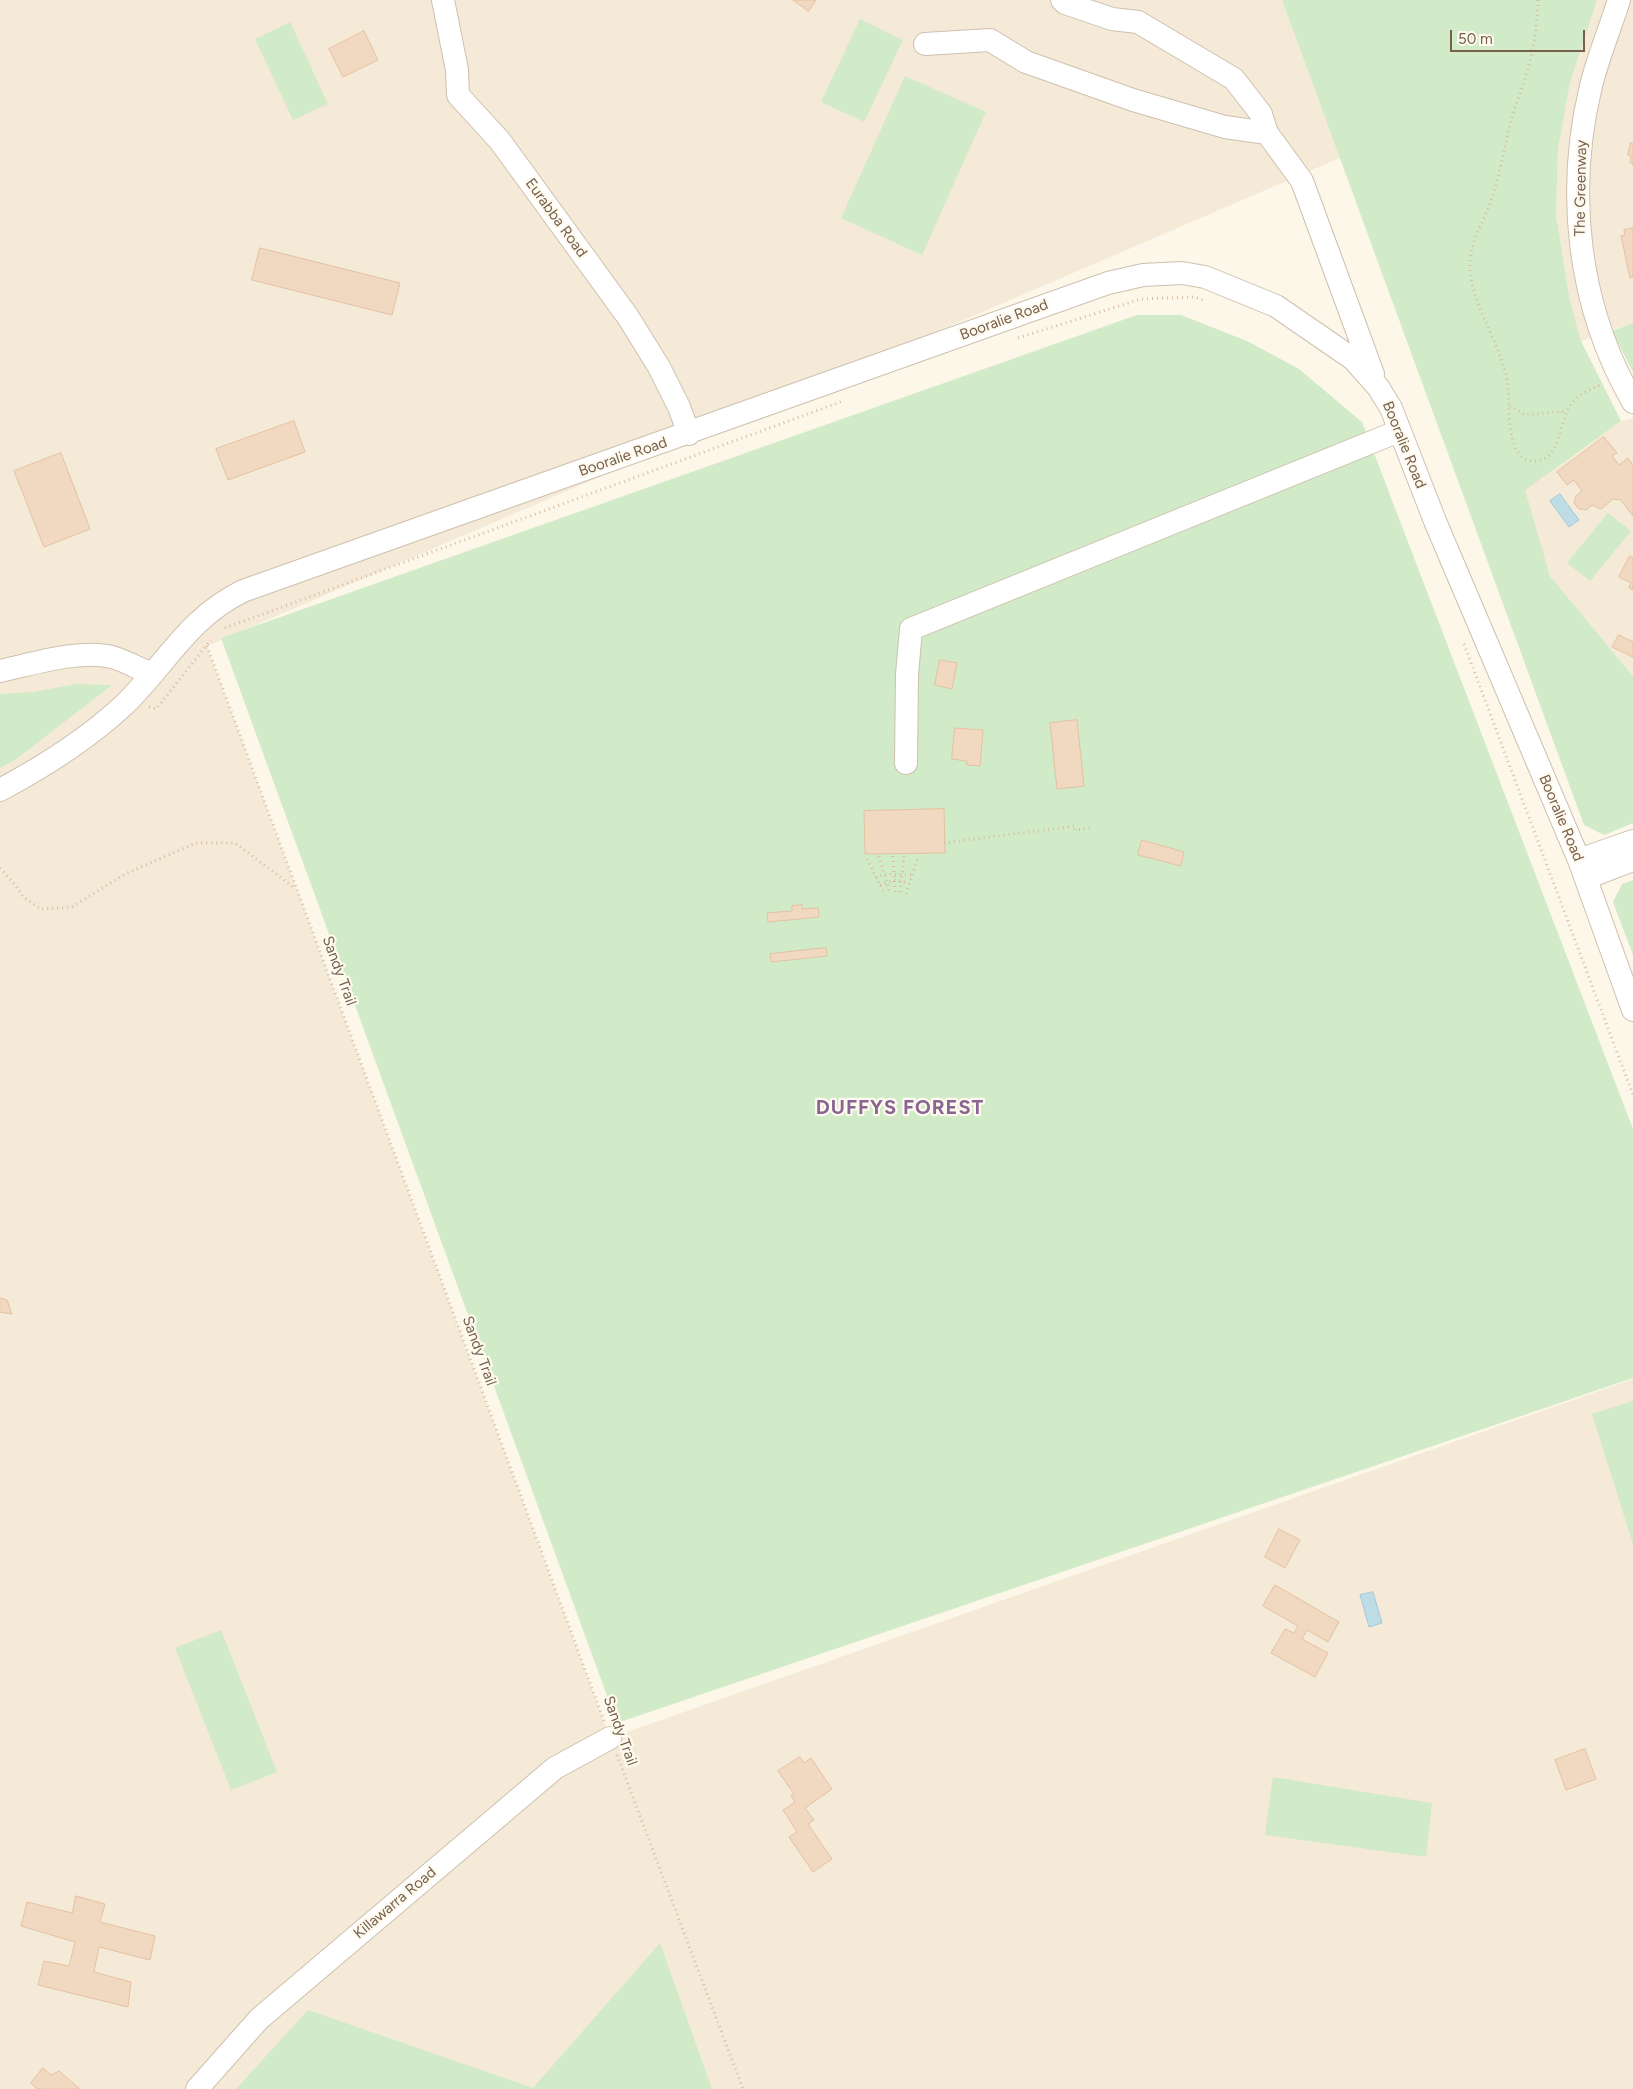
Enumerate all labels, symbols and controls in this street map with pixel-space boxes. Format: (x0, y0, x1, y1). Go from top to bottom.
scale bar (1453, 20, 1588, 52)
text: 50 m (1458, 30, 1493, 48)
street label: The Greenway (1571, 140, 1591, 236)
street label: Eurabba Road (521, 175, 591, 261)
street label: Booralie Road (957, 296, 1051, 344)
street label: Booralie Road (1378, 399, 1430, 491)
street label: Booralie Road (576, 433, 670, 481)
street label: Booralie Road (1535, 772, 1587, 864)
street label: Sandy Trail (318, 934, 360, 1008)
district label: DUFFYS FOREST (814, 1096, 986, 1120)
street label: Sandy Trail (458, 1314, 500, 1388)
street label: Sandy Trail (599, 1694, 641, 1768)
street label: Killawarra Road (350, 1863, 440, 1943)

